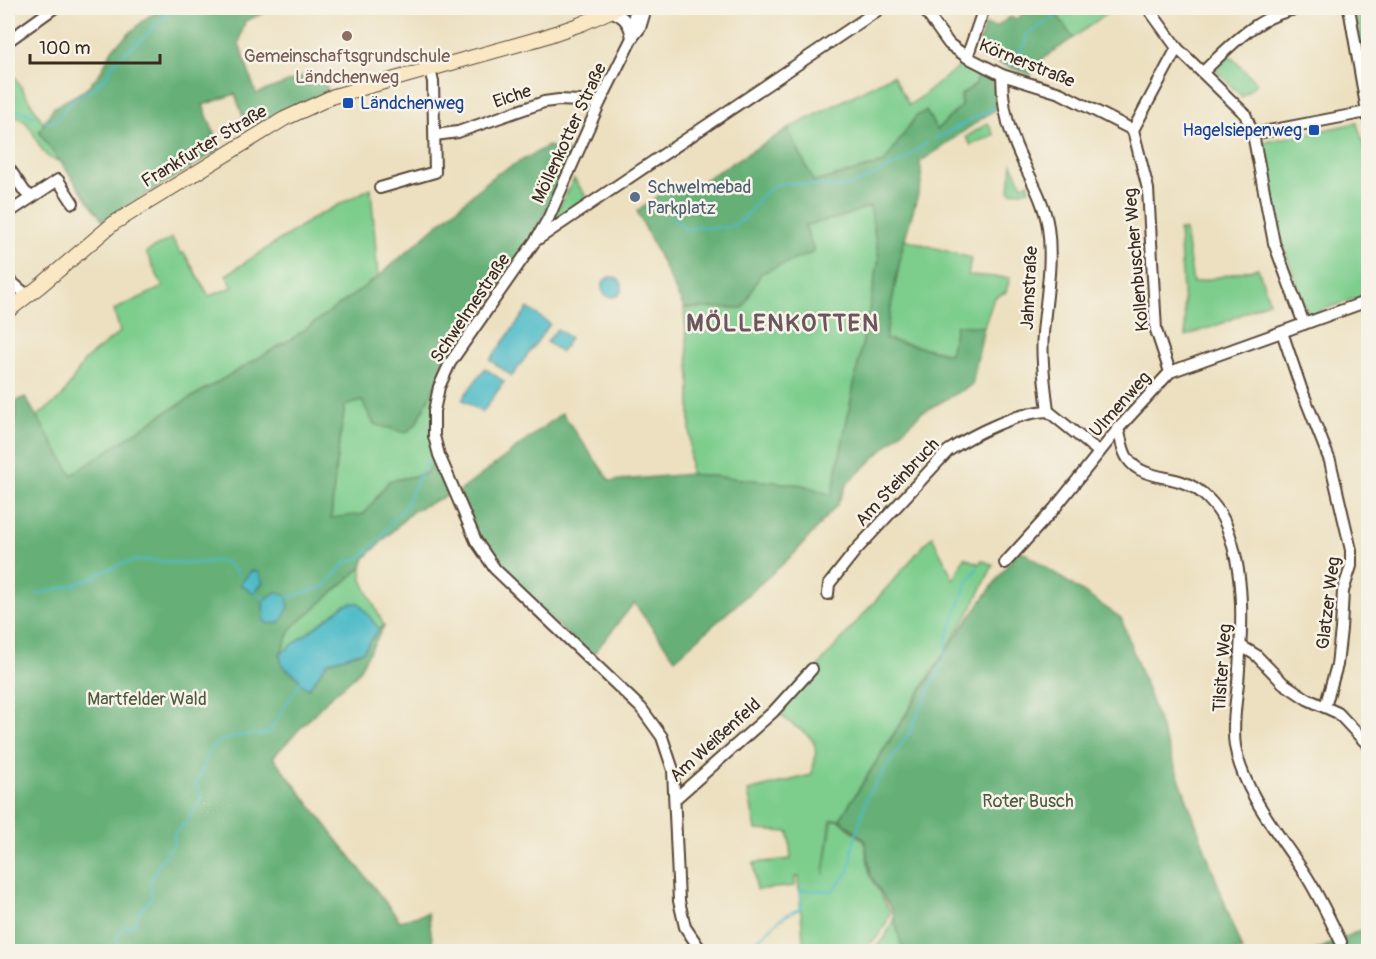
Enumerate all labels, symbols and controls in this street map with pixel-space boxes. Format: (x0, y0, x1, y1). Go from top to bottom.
scale bar (30, 27, 160, 65)
marker: Gemeinschaftsgrundschule Ländchenweg (340, 29, 354, 43)
street label: Körnerstraße (975, 34, 1078, 93)
text: 100 m (39, 37, 91, 60)
place label: Gemeinschaftsgrundschule Ländchenweg (244, 45, 450, 89)
street label: Möllenkotter Straße (527, 59, 612, 207)
street label: Eiche (490, 79, 534, 114)
place label: Ländchenweg (360, 92, 464, 115)
marker: Ländchenweg (341, 96, 355, 110)
street label: Frankfurter Straße (137, 100, 271, 193)
place label: Hagelsiepenweg (1183, 119, 1302, 142)
marker: Hagelsiepenweg (1307, 123, 1321, 137)
place label: Schwelmebad Parkplatz (647, 176, 751, 220)
street label: Kollenbuscher Weg (1119, 187, 1154, 333)
marker: Schwelmebad Parkplatz (628, 190, 642, 204)
street label: Jahnstraße (1016, 245, 1043, 331)
street label: Schwelmestraße (425, 249, 516, 367)
district label: MÖLLENKOTTEN (686, 309, 880, 338)
street label: Ulmenweg (1085, 367, 1156, 442)
street label: Am Steinbruch (850, 433, 944, 531)
street label: Glatzer Weg (1311, 555, 1346, 651)
street label: Tilsiter Weg (1208, 623, 1237, 713)
park label: Martfelder Wald (87, 688, 207, 711)
street label: Am Weißenfeld (665, 693, 766, 788)
park label: Roter Busch (982, 790, 1074, 813)

